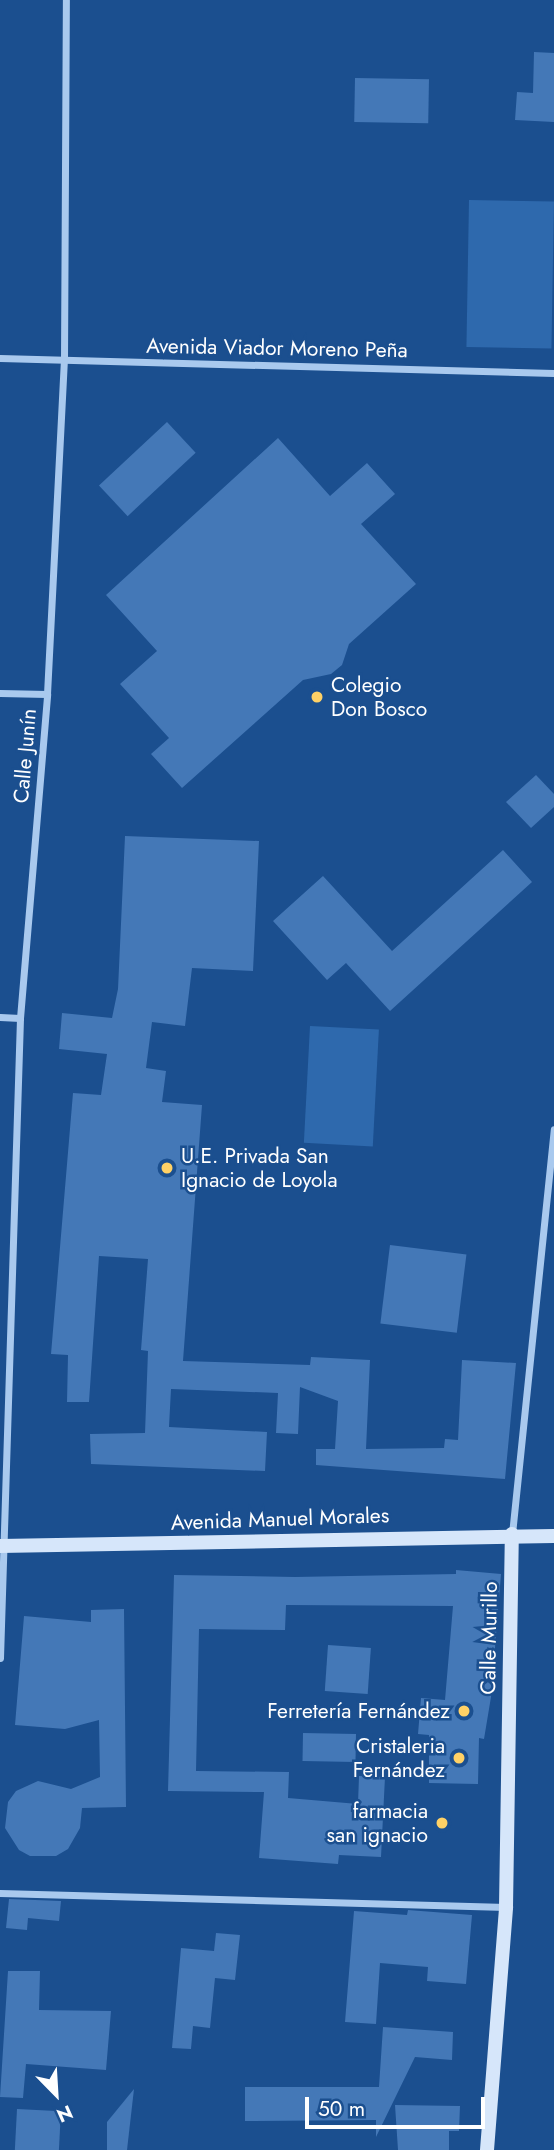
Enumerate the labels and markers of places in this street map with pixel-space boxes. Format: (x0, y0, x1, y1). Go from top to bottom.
place label: Colegio Don Bosco (331, 672, 427, 722)
marker: Colegio Don Bosco (309, 689, 325, 705)
place label: U.E. Privada San Ignacio de Loyola (181, 1143, 338, 1193)
marker: U.E. Privada San Ignacio de Loyola (159, 1160, 175, 1176)
place label: Ferretería Fernández (267, 1698, 450, 1724)
marker: Ferretería Fernández (456, 1703, 472, 1719)
place label: Cristaleria Fernández (353, 1733, 445, 1783)
marker: Cristaleria Fernández (451, 1750, 467, 1766)
place label: farmacia san ignacio (327, 1798, 428, 1848)
marker: farmacia san ignacio (434, 1815, 450, 1831)

